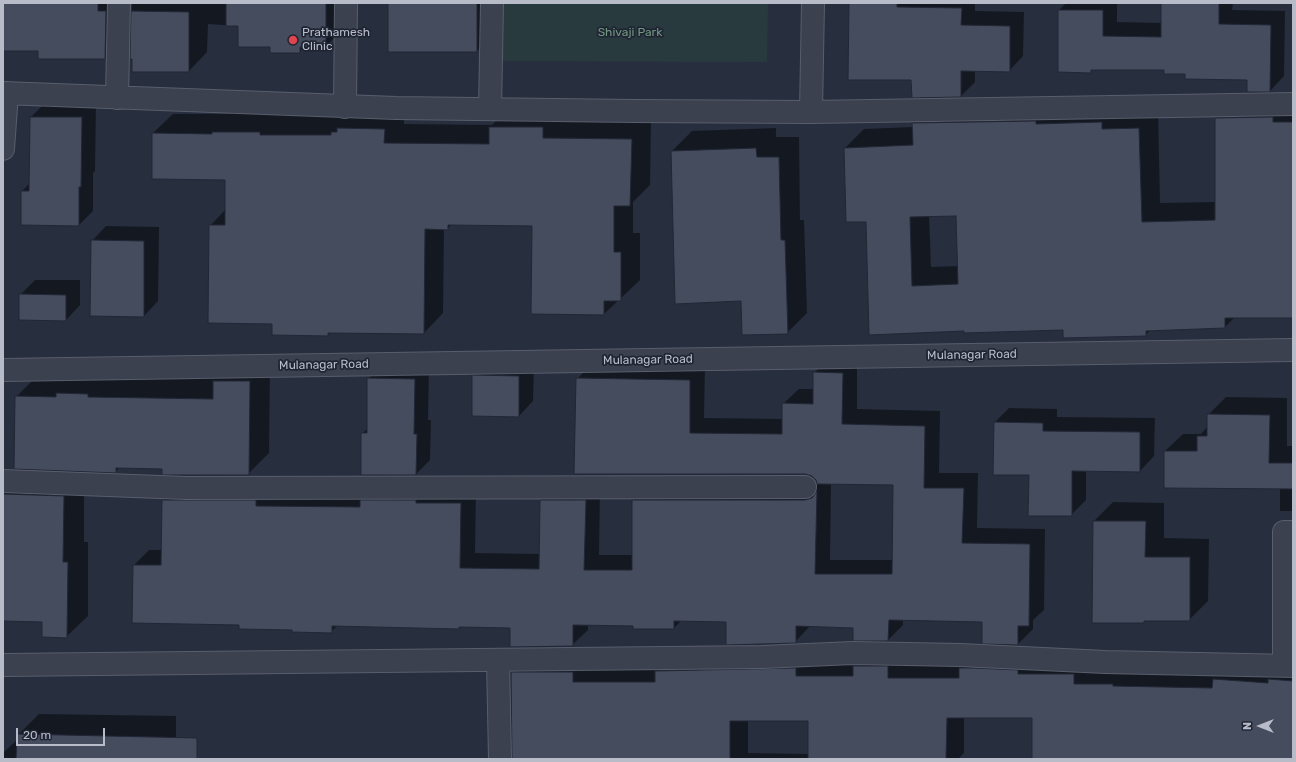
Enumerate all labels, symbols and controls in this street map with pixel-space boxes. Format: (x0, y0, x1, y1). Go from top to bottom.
place label: Prathamesh Clinic (302, 26, 370, 54)
park label: Shivaji Park (598, 26, 662, 40)
marker: Prathamesh Clinic (287, 34, 299, 46)
street label: Mulanagar Road (927, 347, 1017, 363)
street label: Mulanagar Road (603, 352, 693, 368)
street label: Mulanagar Road (279, 357, 369, 373)
north arrow (1240, 706, 1280, 746)
scale bar (18, 720, 107, 746)
text: N (1241, 722, 1254, 730)
text: 20 m (23, 728, 51, 742)

